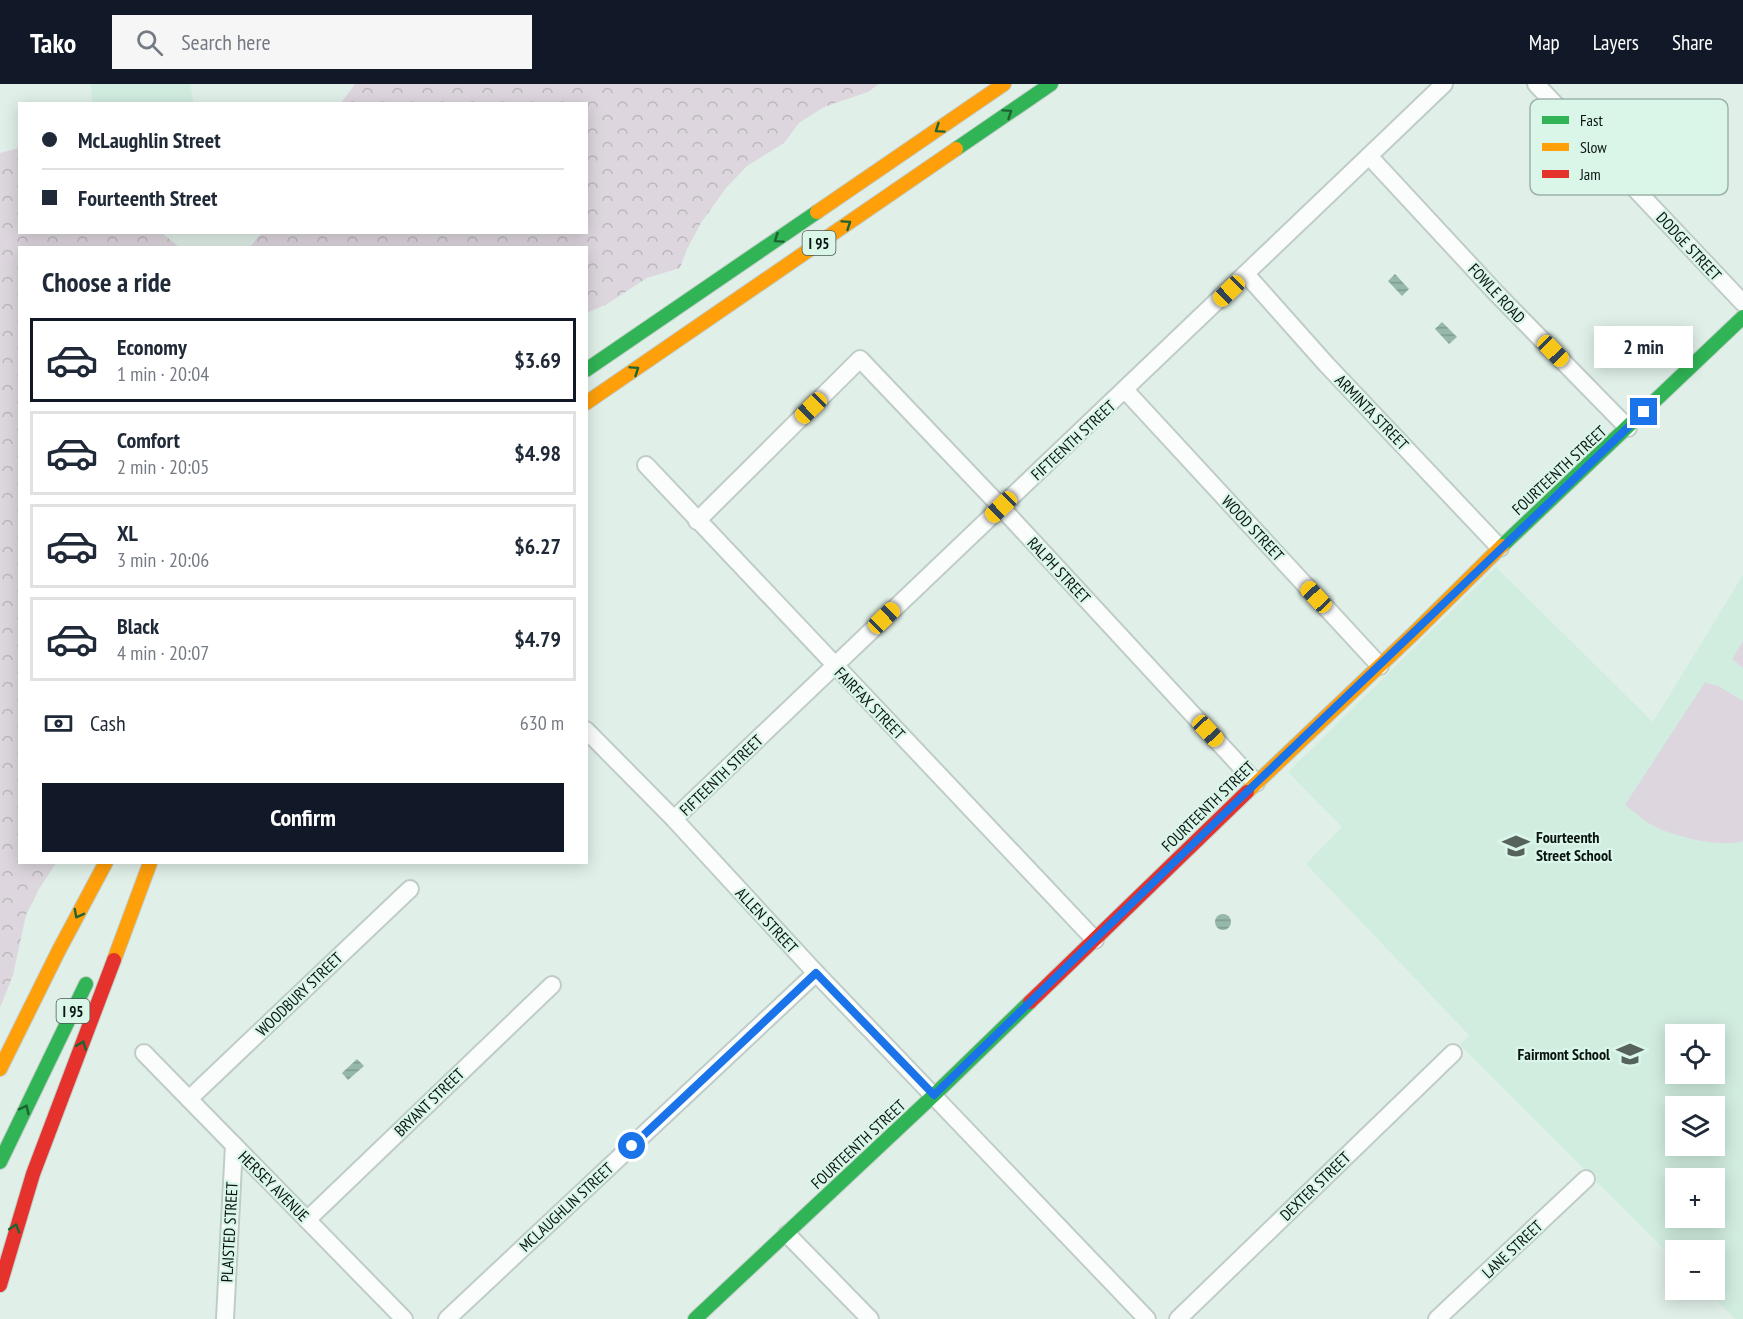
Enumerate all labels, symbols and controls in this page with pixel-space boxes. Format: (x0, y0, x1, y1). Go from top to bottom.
search box (112, 15, 532, 69)
text: Tako (30, 24, 76, 61)
icon: search (133, 26, 166, 59)
text: Search here (181, 28, 271, 56)
text: Map (1529, 29, 1560, 56)
text: Layers (1593, 29, 1639, 56)
text: Share (1672, 29, 1713, 56)
legend (1530, 99, 1728, 195)
one-way arrow (1001, 109, 1012, 120)
text: Fast (1580, 110, 1603, 130)
one-way arrow (934, 122, 945, 133)
text: McLaughlin Street (78, 126, 221, 154)
text: Slow (1580, 137, 1607, 157)
text: Jam (1579, 164, 1601, 184)
text: Fourteenth Street (78, 184, 217, 212)
street label: DODGE STREET (1652, 208, 1726, 284)
one-way arrow (841, 220, 852, 231)
road number: I 95 (802, 231, 836, 255)
one-way arrow (773, 232, 784, 243)
street label: FOWLE ROAD (1464, 259, 1530, 327)
text: Choose a ride (42, 265, 171, 299)
car (1210, 272, 1248, 310)
callout: 2 min (1594, 325, 1694, 367)
car (1534, 332, 1572, 370)
icon: car (45, 333, 99, 387)
text: Economy (117, 333, 187, 361)
text: 2 min (1623, 334, 1664, 360)
text: $3.69 (514, 346, 561, 374)
text: 1 min · 20:04 (117, 361, 209, 387)
one-way arrow (628, 366, 639, 377)
street label: ARMINTA STREET (1331, 370, 1413, 454)
car (792, 389, 830, 427)
street label: FIFTEENTH STREET (1027, 396, 1119, 484)
route end (1630, 398, 1657, 425)
street label: FOURTEENTH STREET (1508, 421, 1610, 519)
icon: car (45, 426, 99, 480)
text: Comfort (117, 426, 180, 454)
text: $4.98 (514, 439, 561, 467)
text: 2 min · 20:05 (117, 454, 209, 480)
car (982, 488, 1020, 526)
street label: WOOD STREET (1218, 491, 1288, 565)
icon: car (45, 519, 99, 573)
text: XL (117, 519, 138, 547)
text: $6.27 (514, 532, 561, 560)
street label: RALPH STREET (1023, 533, 1095, 607)
text: 3 min · 20:06 (117, 547, 209, 573)
car (1297, 578, 1335, 616)
car (865, 599, 903, 637)
icon: car (45, 612, 99, 666)
text: Black (117, 612, 159, 640)
text: $4.79 (514, 625, 561, 653)
text: 4 min · 20:07 (117, 640, 209, 666)
street label: FAIRFAX STREET (831, 663, 909, 743)
icon: cash (42, 707, 75, 740)
text: Cash (90, 709, 126, 737)
text: 630 m (520, 710, 564, 736)
car (1189, 712, 1227, 750)
street label: FIFTEENTH STREET (675, 730, 767, 820)
street label: FOURTEENTH STREET (1157, 756, 1259, 856)
button: Confirm (42, 783, 564, 852)
place label: Fourteenth Street School (1536, 827, 1612, 865)
school or university icon: Fourteenth Street School (1501, 831, 1531, 861)
street label: ALLEN STREET (732, 883, 802, 957)
one-way arrow (73, 907, 85, 918)
street label: WOODBURY STREET (252, 948, 346, 1040)
road number: I 95 (56, 999, 90, 1023)
map controls (1665, 1024, 1725, 1300)
button: locate (1665, 1024, 1725, 1084)
school or university icon: Fairmont School (1615, 1039, 1645, 1069)
one-way arrow (74, 1040, 87, 1051)
place label: Fairmont School (1518, 1044, 1610, 1064)
street label: BRYANT STREET (390, 1064, 468, 1140)
street label: FOURTEENTH STREET (807, 1095, 909, 1193)
button: layers (1665, 1096, 1725, 1156)
one-way arrow (18, 1105, 30, 1116)
route start (618, 1132, 645, 1159)
street label: HERSEY AVENUE (234, 1146, 314, 1226)
street label: DEXTER STREET (1276, 1147, 1354, 1225)
street label: MCLAUGHLIN STREET (515, 1158, 617, 1256)
button: + (1665, 1168, 1725, 1228)
street label: PLAISTED STREET (216, 1181, 242, 1283)
street label: LANE STREET (1477, 1216, 1547, 1282)
one-way arrow (8, 1223, 20, 1234)
button: − (1665, 1240, 1725, 1300)

